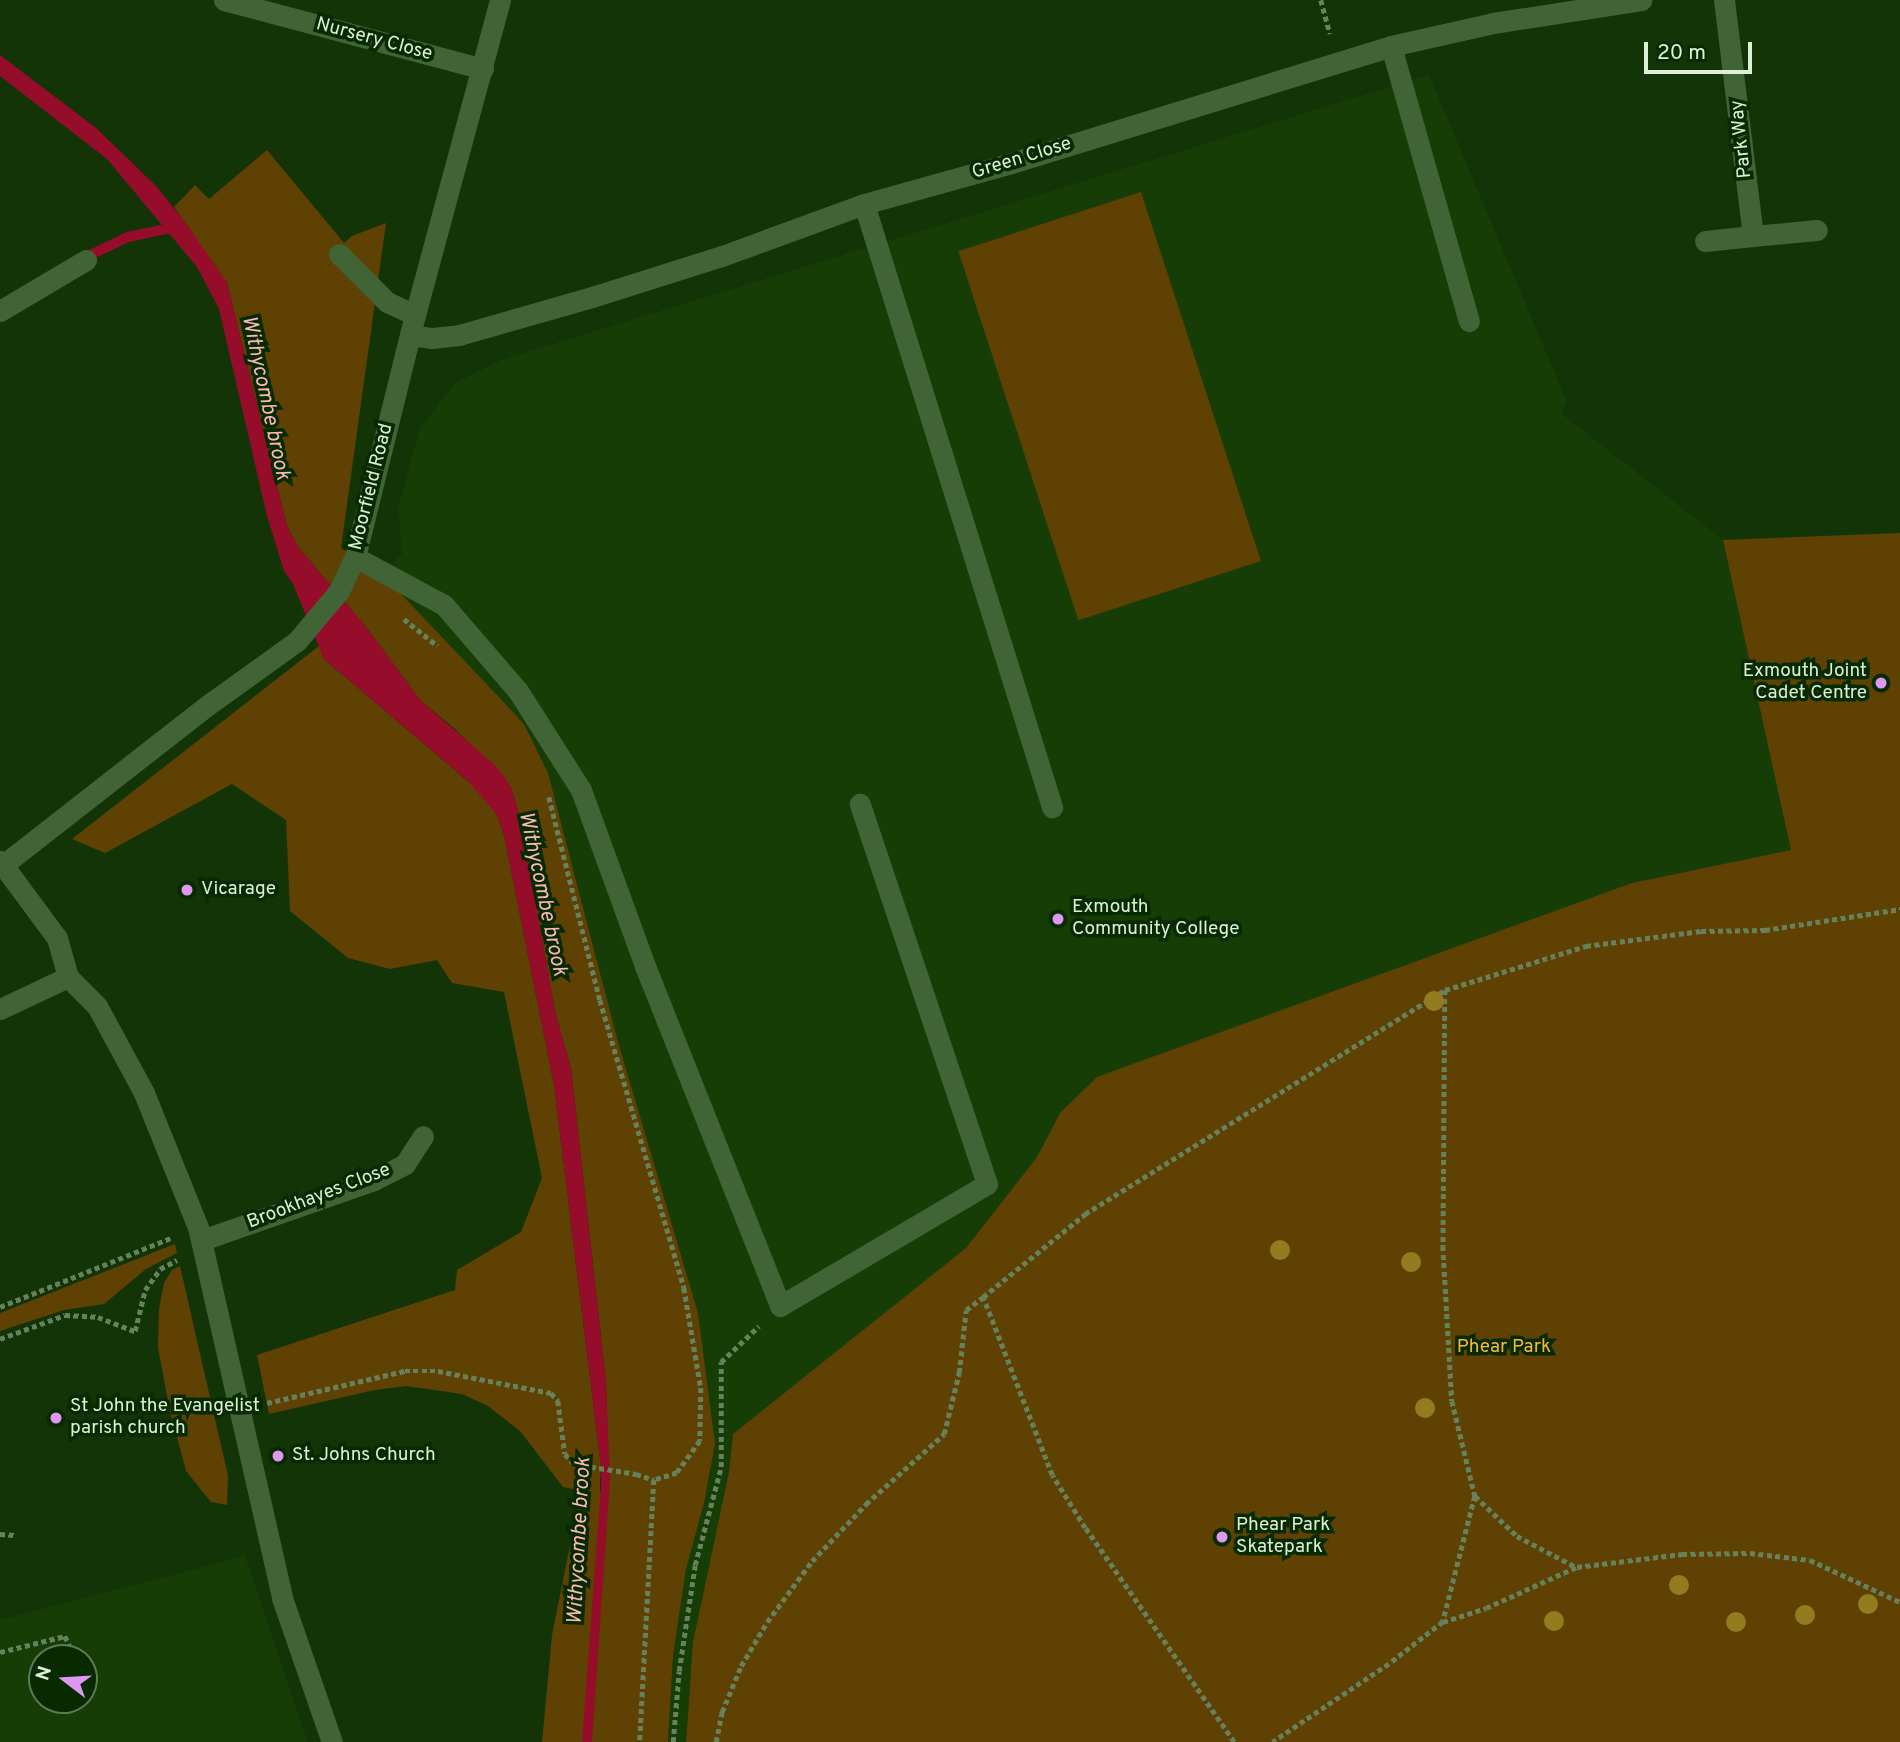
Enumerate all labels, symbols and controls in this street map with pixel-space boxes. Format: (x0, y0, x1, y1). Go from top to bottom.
street label: Nursery Close (313, 14, 435, 66)
scale bar (1648, 28, 1756, 72)
text: 20 m (1657, 40, 1706, 67)
street label: Park Way (1727, 98, 1757, 180)
street label: Green Close (970, 133, 1074, 185)
water label: Withycombe brook (235, 313, 295, 483)
street label: Moorfield Road (345, 421, 399, 553)
place label: Exmouth Joint Cadet Centre (1743, 661, 1867, 705)
marker: Exmouth Joint Cadet Centre (1873, 675, 1889, 691)
water label: Withycombe brook (512, 809, 572, 979)
place label: Vicarage (201, 879, 276, 901)
marker: Vicarage (179, 882, 195, 898)
place label: Exmouth Community College (1072, 897, 1239, 941)
marker: Exmouth Community College (1050, 911, 1066, 927)
street label: Brookhayes Close (244, 1159, 394, 1235)
park label: Phear Park (1457, 1337, 1551, 1359)
place label: St John the Evangelist parish church (70, 1396, 260, 1440)
marker: St John the Evangelist parish church (48, 1410, 64, 1426)
place label: St. Johns Church (292, 1445, 436, 1467)
marker: St. Johns Church (270, 1448, 286, 1464)
water label: Withycombe brook (563, 1457, 597, 1625)
place label: Phear Park Skatepark (1236, 1515, 1330, 1559)
marker: Phear Park Skatepark (1214, 1529, 1230, 1545)
north arrow (28, 1644, 98, 1714)
text: N (31, 1663, 58, 1683)

